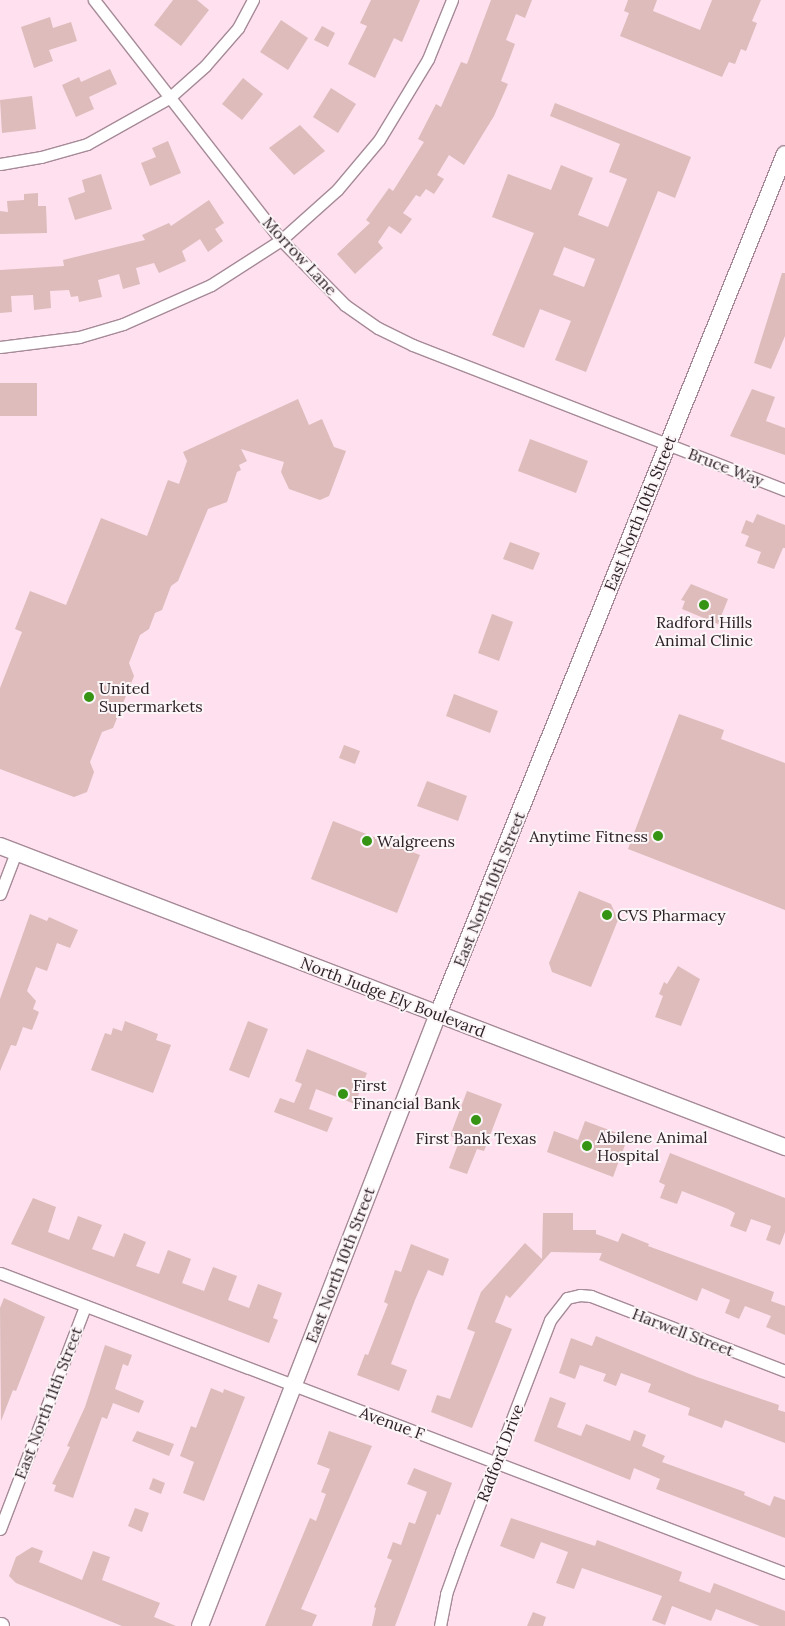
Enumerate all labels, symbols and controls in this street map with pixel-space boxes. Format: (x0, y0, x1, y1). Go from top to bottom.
street label: Morrow Lane (259, 213, 341, 299)
street label: East North 10th Street (600, 433, 680, 593)
street label: Bruce Way (685, 444, 767, 490)
marker: Radford Hills Animal Clinic (698, 599, 710, 611)
place label: Radford Hills Animal Clinic (655, 612, 753, 650)
place label: United Supermarkets (99, 678, 203, 716)
marker: United Supermarkets (83, 691, 95, 703)
street label: East North 10th Street (449, 809, 529, 969)
place label: Anytime Fitness (529, 826, 648, 846)
marker: Anytime Fitness (652, 830, 664, 842)
place label: Walgreens (377, 831, 455, 851)
marker: Walgreens (361, 835, 373, 847)
place label: CVS Pharmacy (617, 905, 726, 925)
marker: CVS Pharmacy (601, 909, 613, 921)
street label: North Judge Ely Boulevard (298, 953, 488, 1041)
place label: First Financial Bank (353, 1075, 460, 1113)
marker: First Financial Bank (337, 1088, 349, 1100)
marker: First Bank Texas (470, 1114, 482, 1126)
place label: Abilene Animal Hospital (597, 1127, 708, 1165)
place label: First Bank Texas (416, 1128, 536, 1148)
marker: Abilene Animal Hospital (581, 1140, 593, 1152)
street label: East North 10th Street (301, 1184, 379, 1346)
street label: Harwell Street (630, 1304, 736, 1360)
street label: East North 11th Street (10, 1324, 86, 1482)
street label: Radford Drive (473, 1401, 527, 1505)
street label: Avenue F (357, 1402, 427, 1444)

